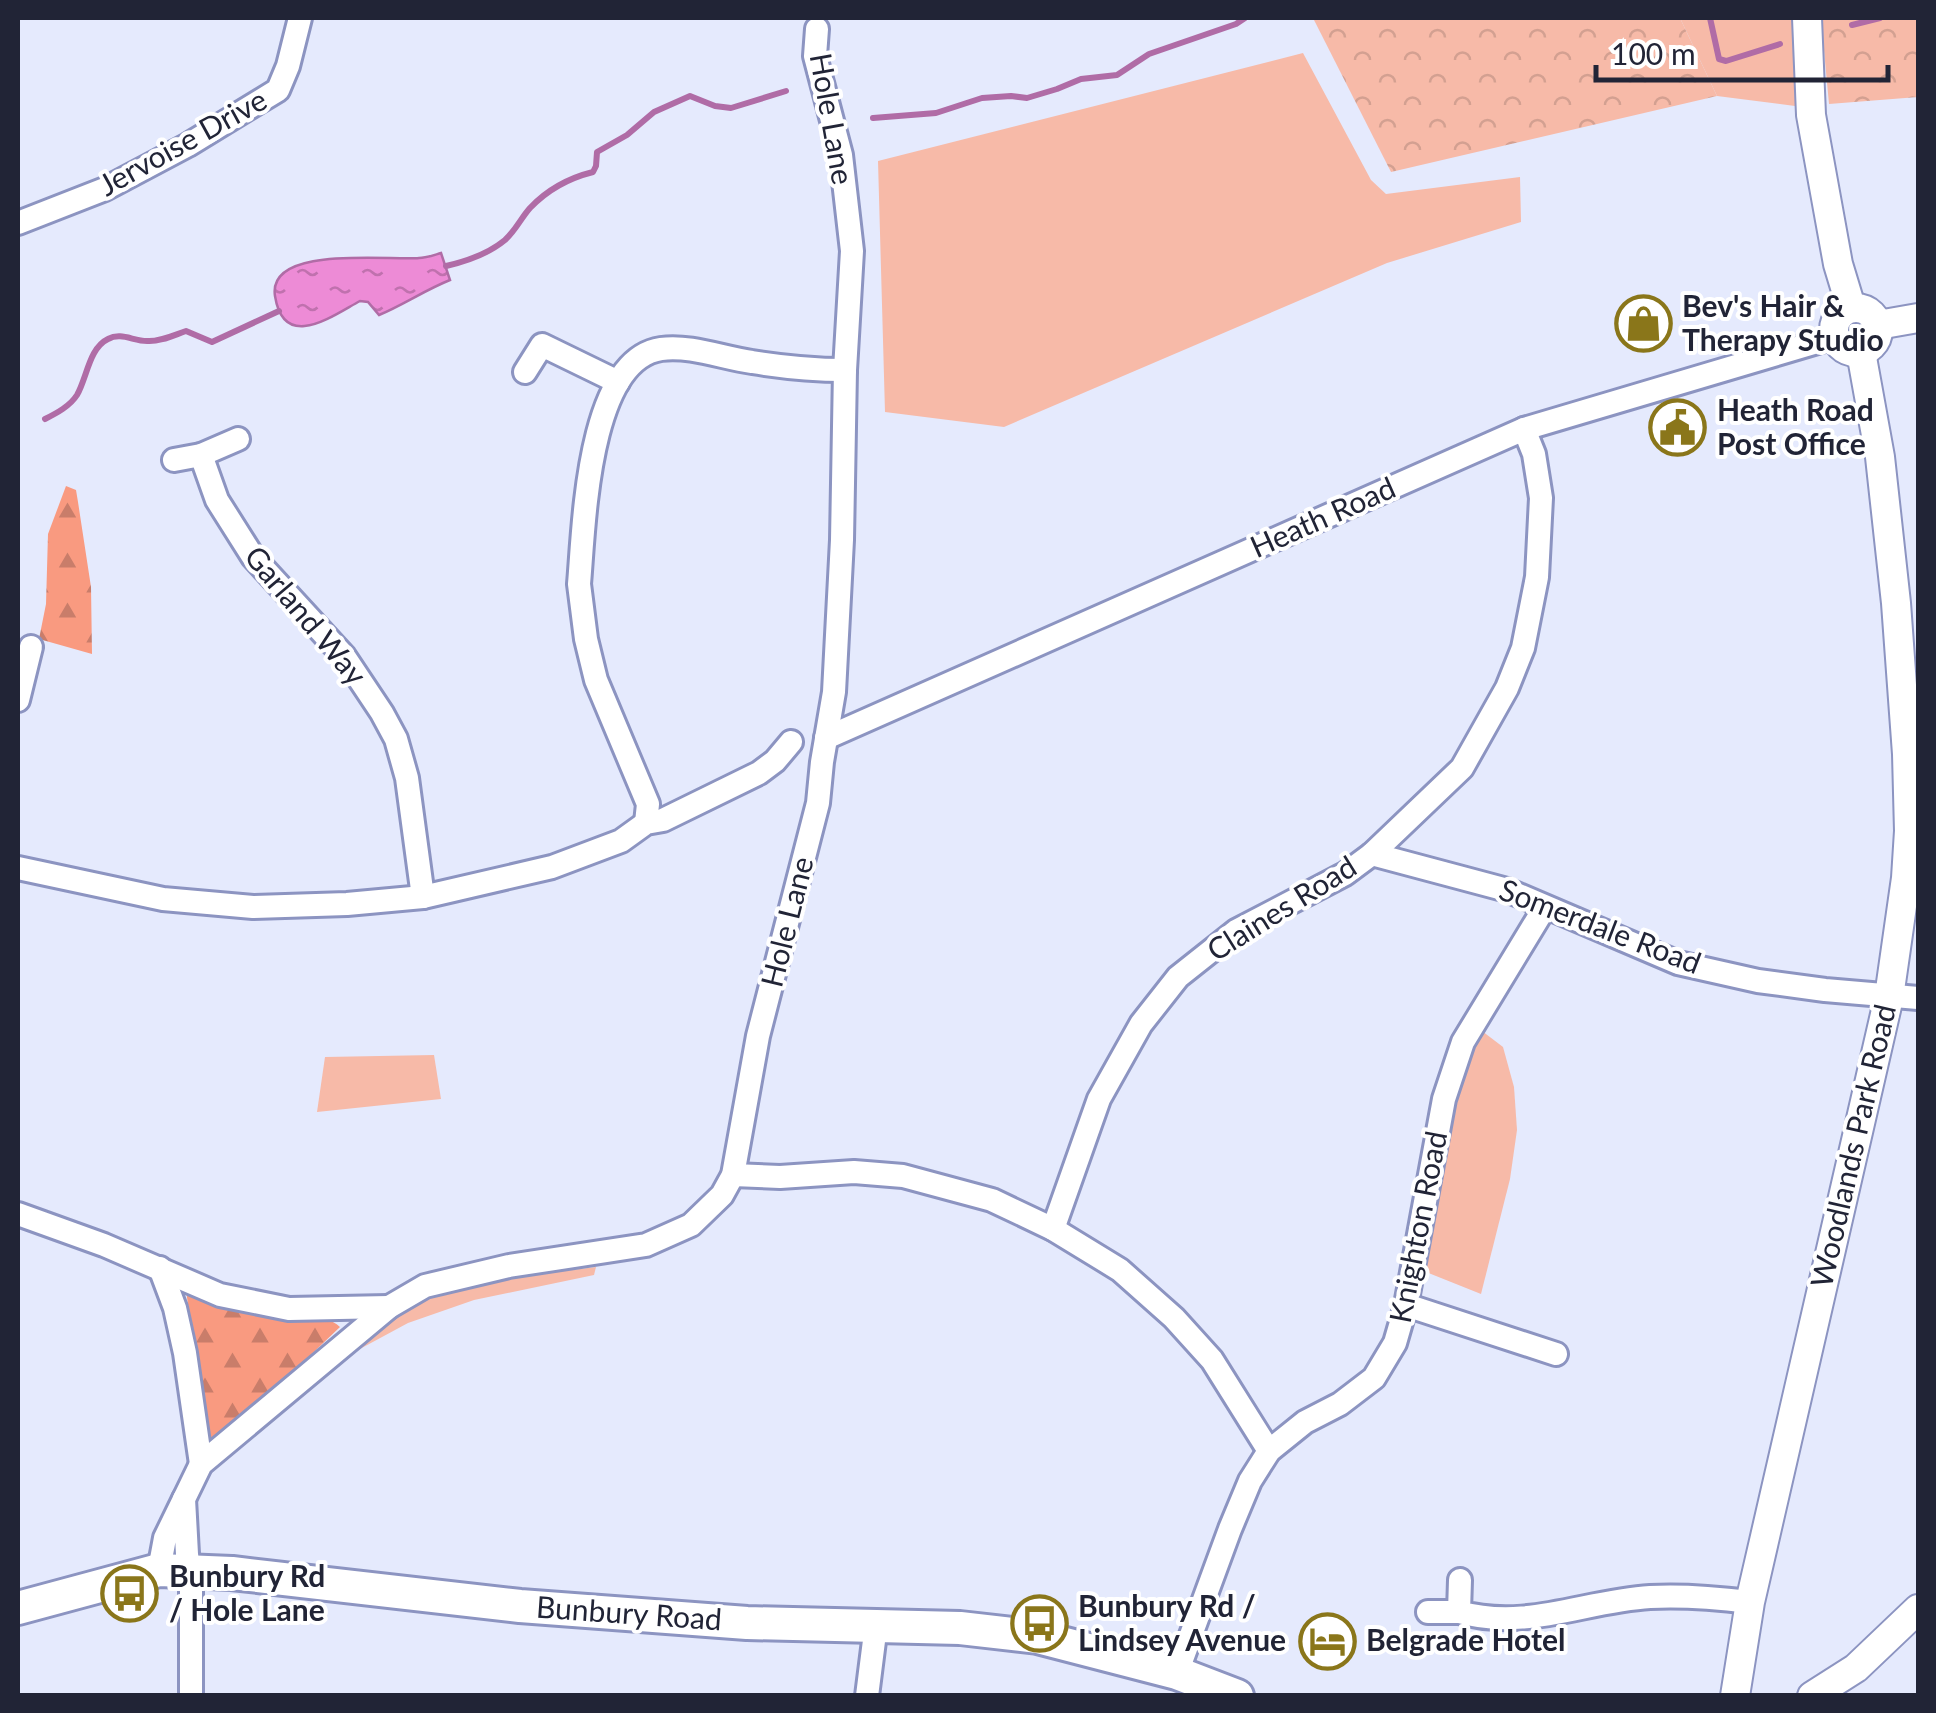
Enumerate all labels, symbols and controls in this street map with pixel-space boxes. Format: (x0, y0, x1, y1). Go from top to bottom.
scale bar (1596, 20, 1888, 82)
text: 100 m (1611, 35, 1696, 71)
street label: Hole Lane (804, 50, 862, 187)
street label: Jervoise Drive (92, 80, 272, 202)
place label: Bev's Hair & Therapy Studio (1682, 287, 1884, 357)
shop icon: Bev's Hair & Therapy Studio (1613, 294, 1673, 354)
place label: Heath Road Post Office (1717, 391, 1874, 461)
public building icon: Heath Road Post Office (1648, 398, 1708, 458)
street label: Heath Road (1244, 468, 1400, 564)
street label: Garland Way (238, 538, 375, 692)
street label: Claines Road (1200, 847, 1362, 967)
street label: Hole Lane (753, 853, 820, 990)
street label: Somerdale Road (1495, 870, 1707, 980)
street label: Woodlands Park Road (1802, 1001, 1902, 1291)
street label: Knighton Road (1381, 1128, 1453, 1326)
place label: Bunbury Rd / Hole Lane (169, 1557, 325, 1627)
bus stop icon: Bunbury Rd / Hole Lane (100, 1564, 160, 1624)
place label: Bunbury Rd / Lindsey Avenue (1078, 1587, 1286, 1657)
street label: Bunbury Road (535, 1588, 723, 1636)
bus stop icon: Bunbury Rd / Lindsey Avenue (1009, 1594, 1069, 1654)
hotel icon: Belgrade Hotel (1297, 1611, 1357, 1671)
place label: Belgrade Hotel (1366, 1621, 1566, 1657)

